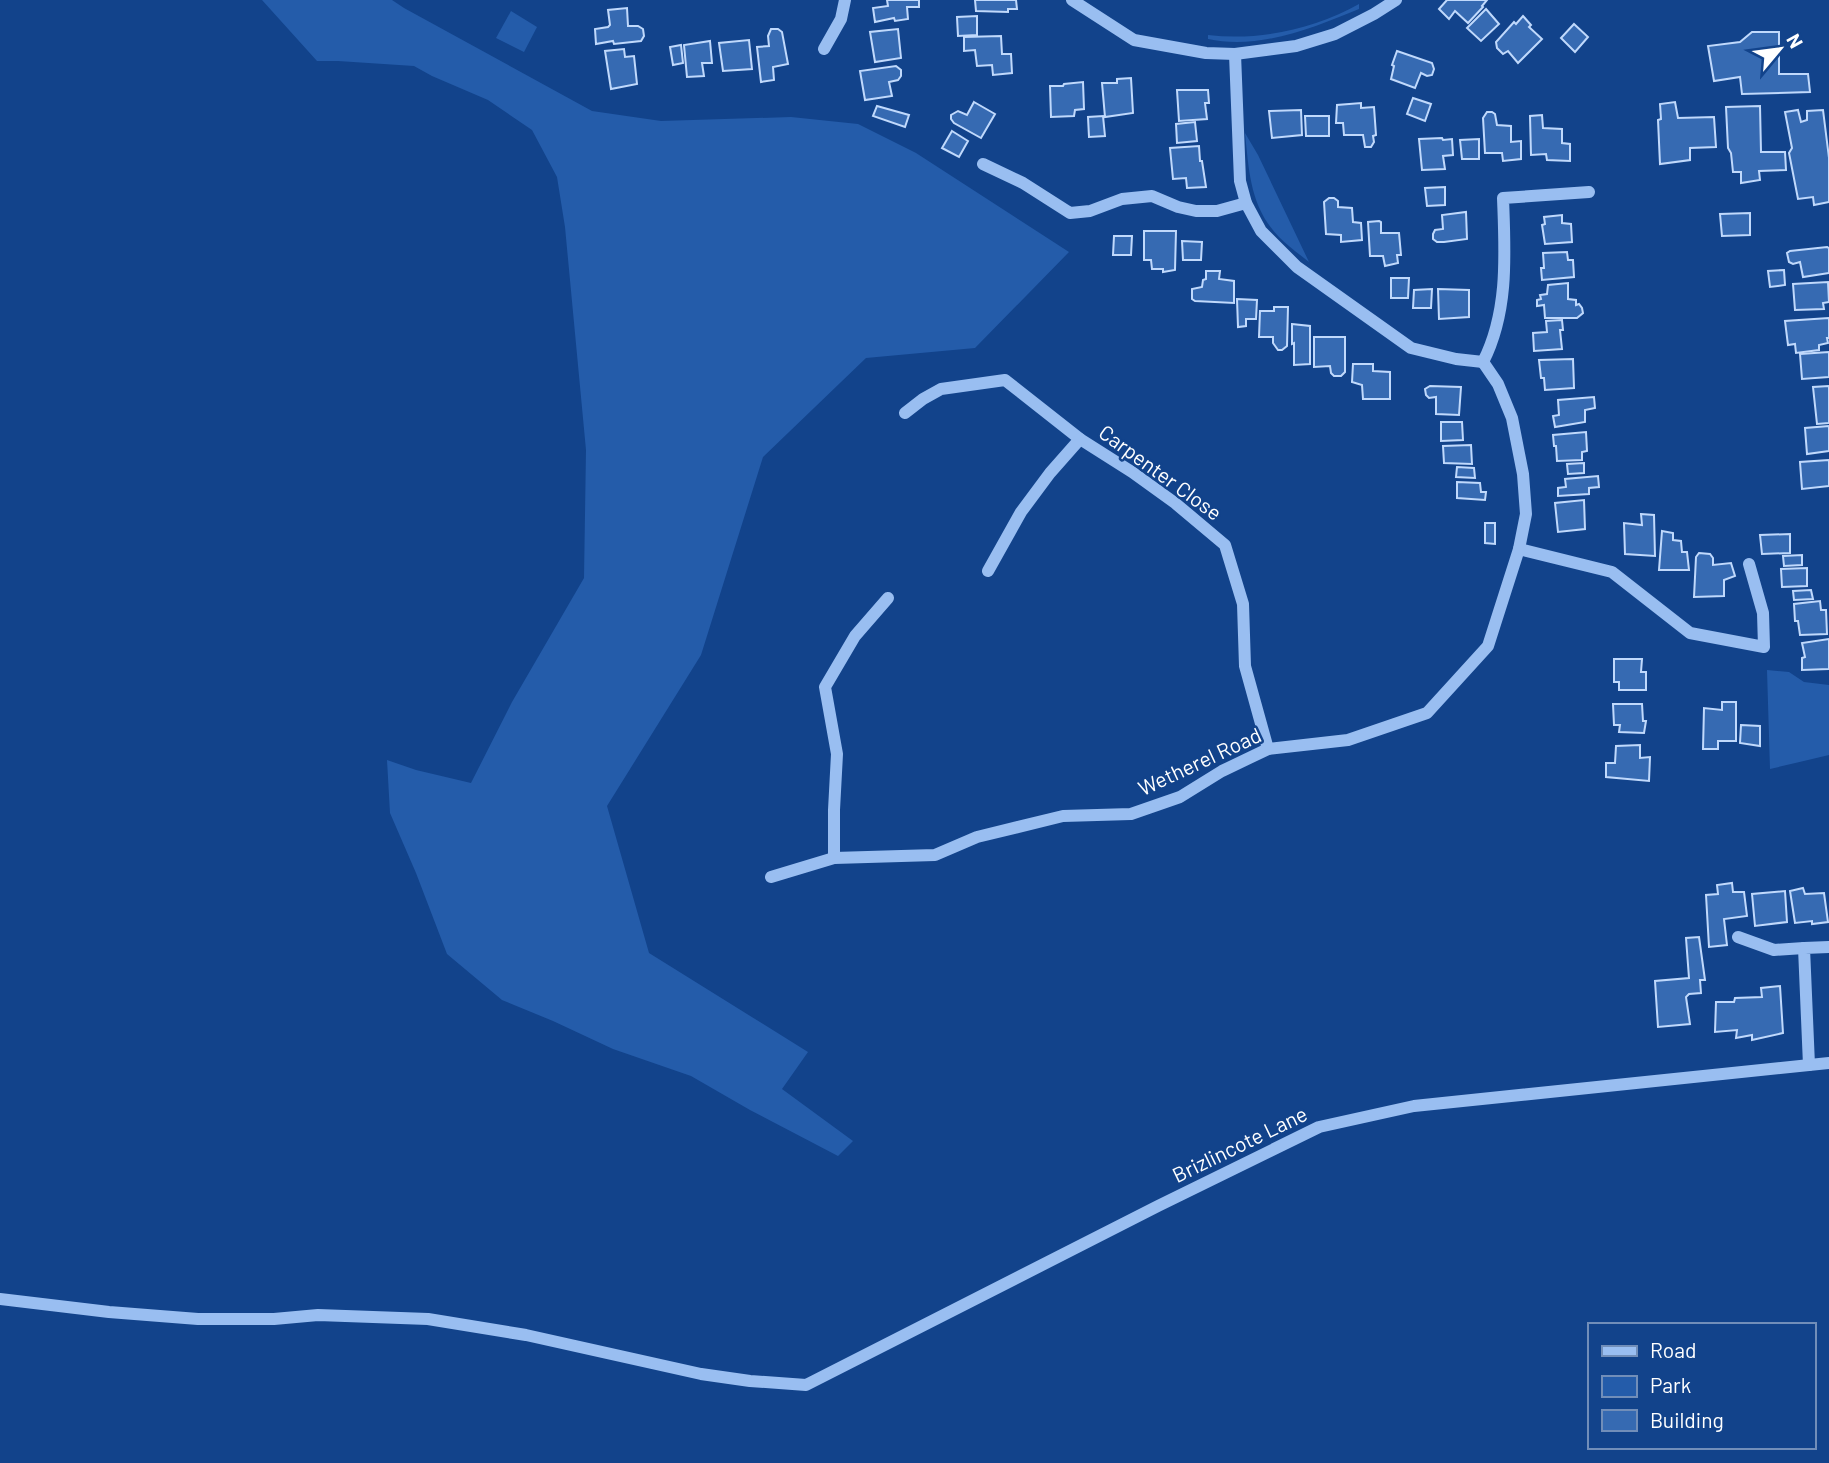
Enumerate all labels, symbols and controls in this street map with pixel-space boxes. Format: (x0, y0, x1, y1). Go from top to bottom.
north arrow (1745, 14, 1815, 84)
text: N (1782, 29, 1808, 52)
street label: Carpenter Close (1095, 419, 1227, 525)
street label: Wetherel Road (1134, 721, 1265, 800)
street label: Brizlincote Lane (1168, 1100, 1311, 1187)
legend (1588, 1323, 1815, 1449)
text: Road (1650, 1337, 1696, 1362)
text: Park (1650, 1372, 1691, 1397)
text: Building (1650, 1407, 1724, 1432)

